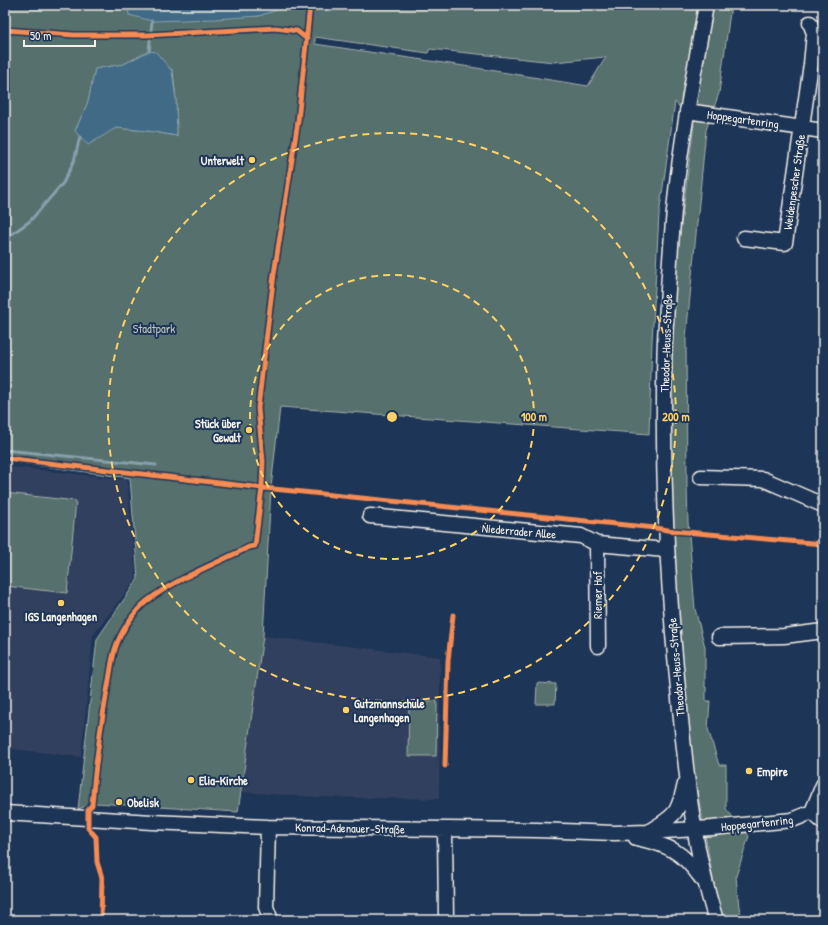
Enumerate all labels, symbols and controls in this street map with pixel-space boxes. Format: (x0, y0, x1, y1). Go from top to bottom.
scale bar (24, 22, 95, 48)
text: 50 m (30, 27, 51, 44)
street label: Hoppegartenring (706, 106, 780, 132)
street label: Weidenpescher Straße (779, 133, 809, 231)
place label: Unterwelt (201, 152, 245, 169)
marker: Unterwelt (247, 155, 257, 165)
street label: Theodor-Heuss-Straße (656, 293, 676, 393)
park label: Stadtpark (133, 320, 175, 337)
text: 100 m (521, 408, 547, 425)
text: 200 m (662, 408, 690, 425)
centre of rings (385, 410, 399, 424)
place label: Stück über Gewalt (195, 415, 242, 446)
marker: Stück über Gewalt (244, 425, 254, 435)
street label: Niederrader Allee (481, 519, 557, 543)
street label: Riemer Hof (589, 570, 606, 619)
marker: IGS Langenhagen (56, 598, 66, 608)
place label: IGS Langenhagen (25, 608, 98, 626)
street label: Theodor-Heuss-Straße (663, 617, 689, 717)
place label: Gutzmannschule Langenhagen (354, 695, 425, 727)
marker: Gutzmannschule Langenhagen (341, 705, 351, 715)
place label: Empire (757, 763, 788, 781)
marker: Empire (744, 766, 754, 776)
place label: Elia-Kirche (199, 772, 248, 789)
marker: Elia-Kirche (186, 775, 196, 785)
place label: Obelisk (127, 794, 159, 811)
marker: Obelisk (114, 797, 124, 807)
street label: Hoppegartenring (720, 811, 794, 835)
street label: Konrad-Adenauer-Straße (295, 819, 405, 837)

